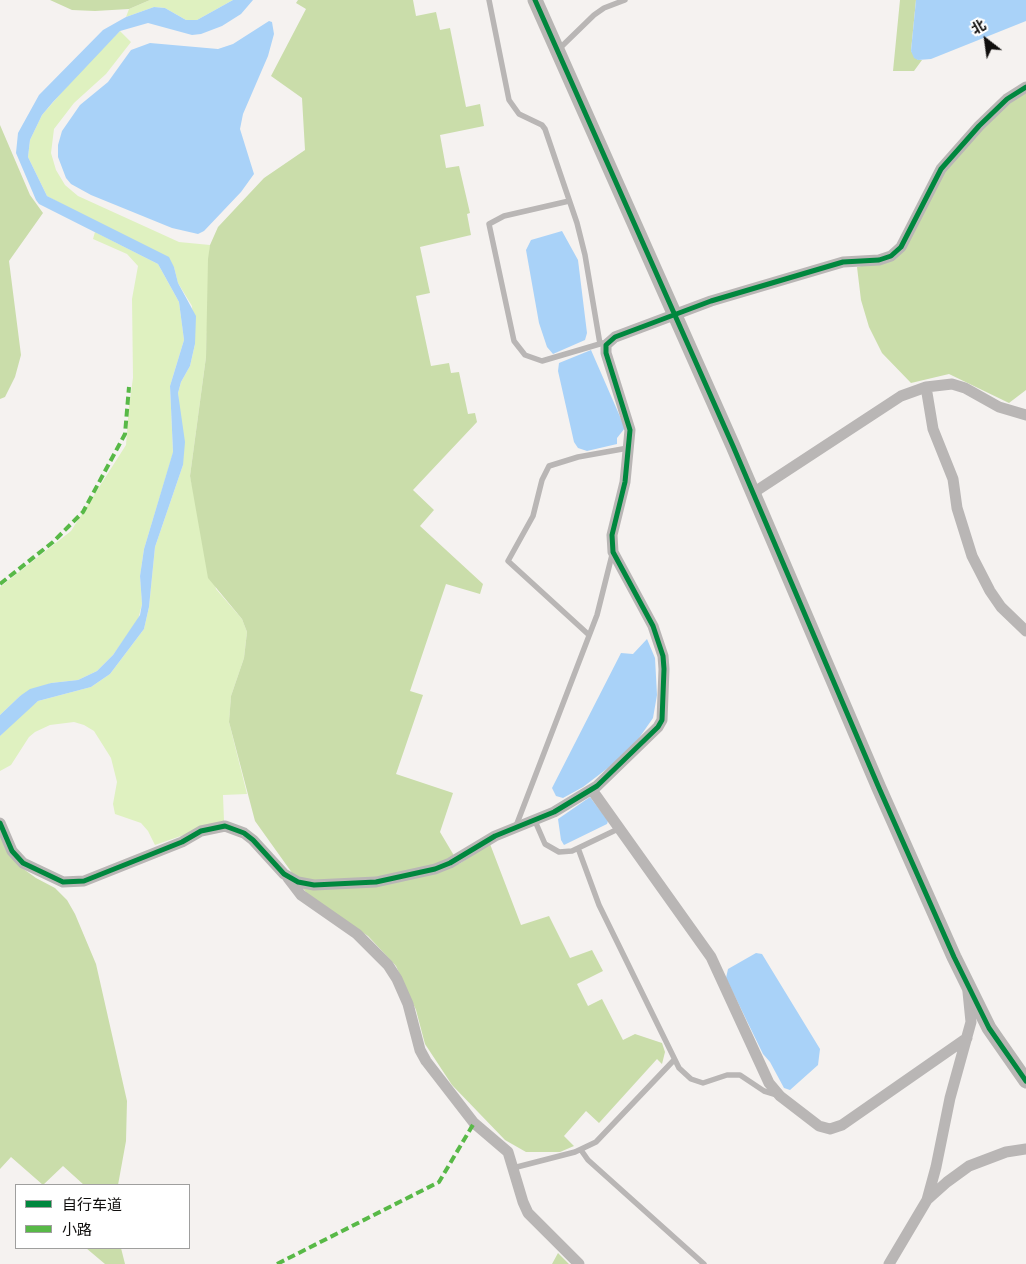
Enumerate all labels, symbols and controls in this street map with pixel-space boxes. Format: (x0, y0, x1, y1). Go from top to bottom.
north arrow (961, 15, 1011, 65)
text: 北 (968, 17, 989, 37)
legend (15, 1184, 190, 1249)
text: 自行车道 (62, 1196, 122, 1213)
text: 小路 (62, 1221, 92, 1238)

